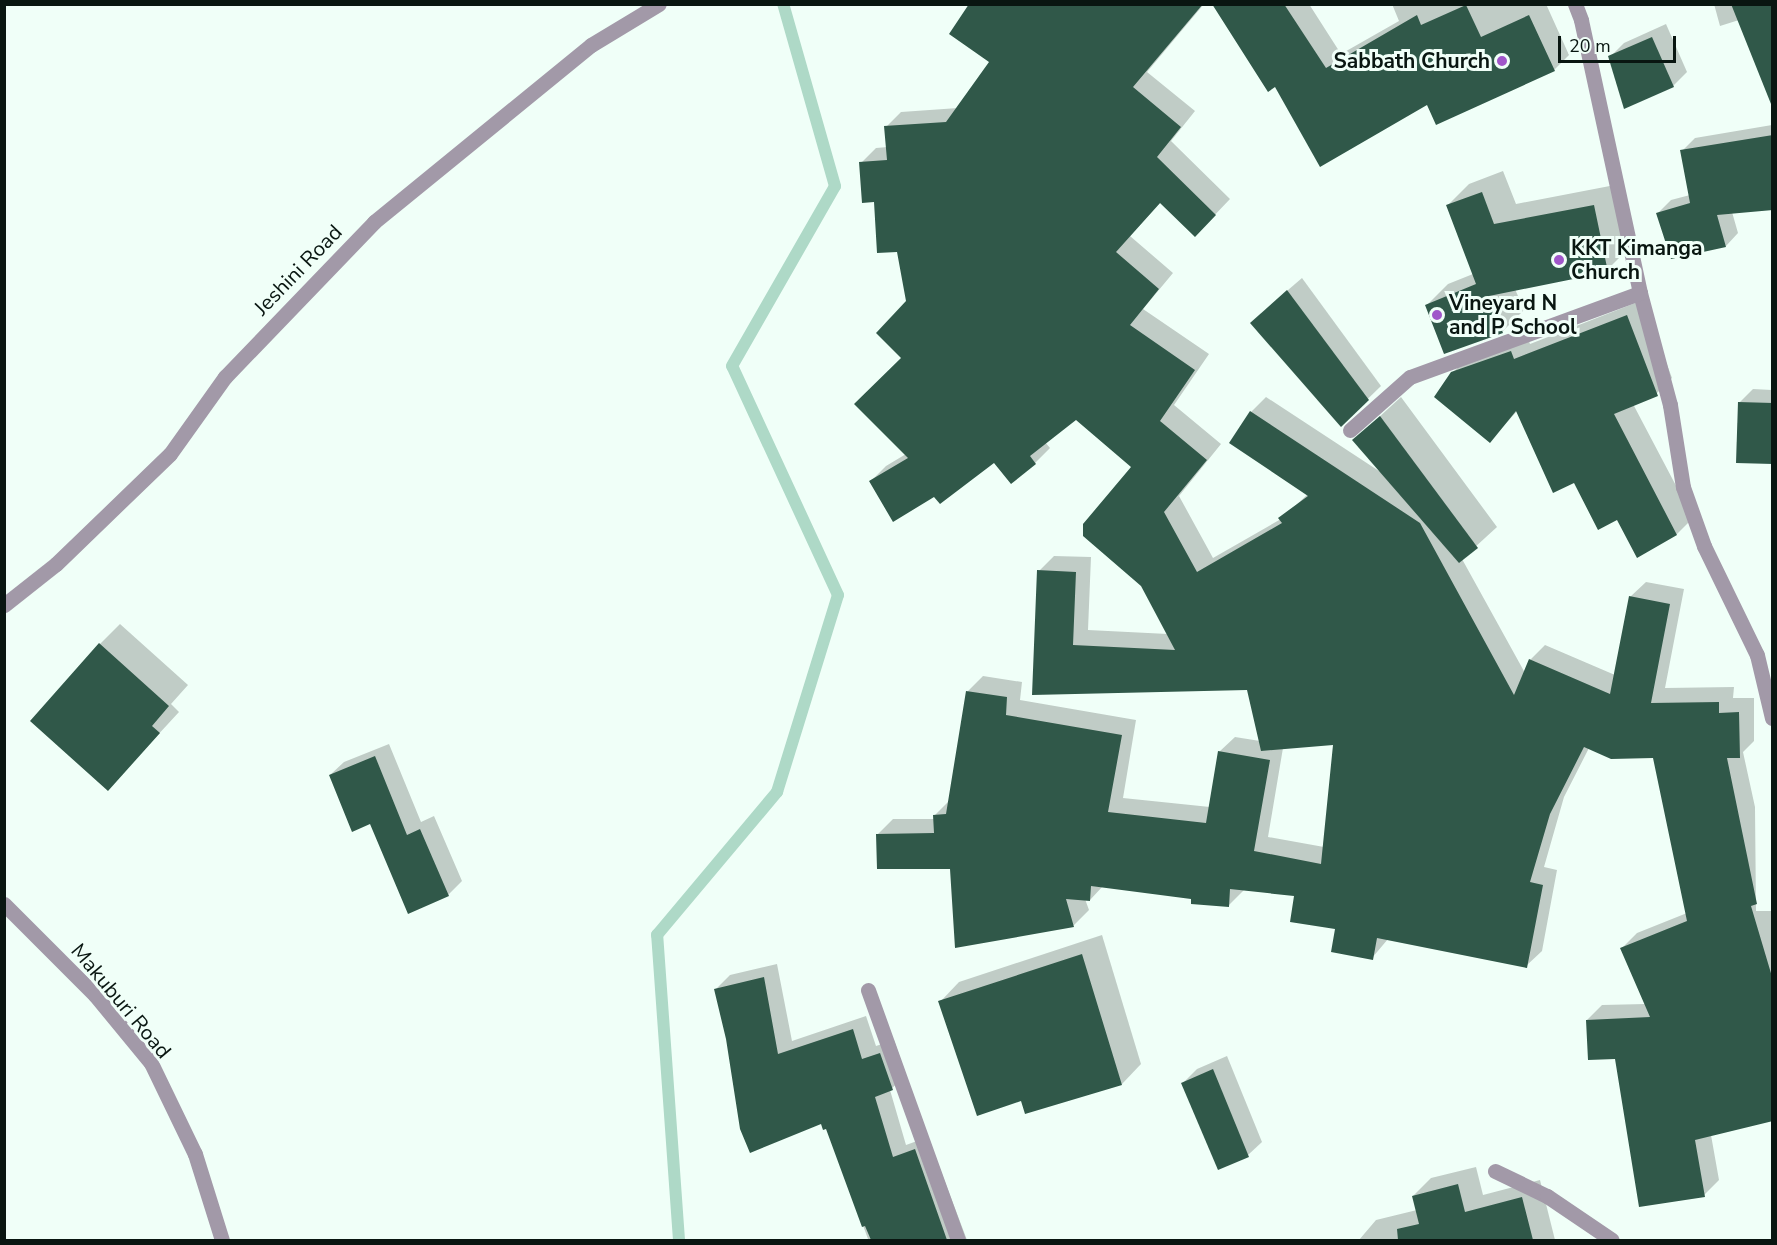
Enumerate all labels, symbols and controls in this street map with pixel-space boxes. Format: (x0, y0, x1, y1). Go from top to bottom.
scale bar (1561, 24, 1680, 62)
text: 20 m (1569, 34, 1611, 58)
place label: Sabbath Church (1334, 48, 1490, 74)
marker: Sabbath Church (1495, 54, 1509, 68)
street label: Jeshini Road (249, 220, 347, 320)
place label: KKT Kimanga Church (1571, 235, 1703, 285)
marker: KKT Kimanga Church (1552, 253, 1566, 267)
place label: Vineyard N and P School (1449, 290, 1577, 340)
marker: Vineyard N and P School (1430, 308, 1444, 322)
street label: Makuburi Road (66, 938, 176, 1064)

